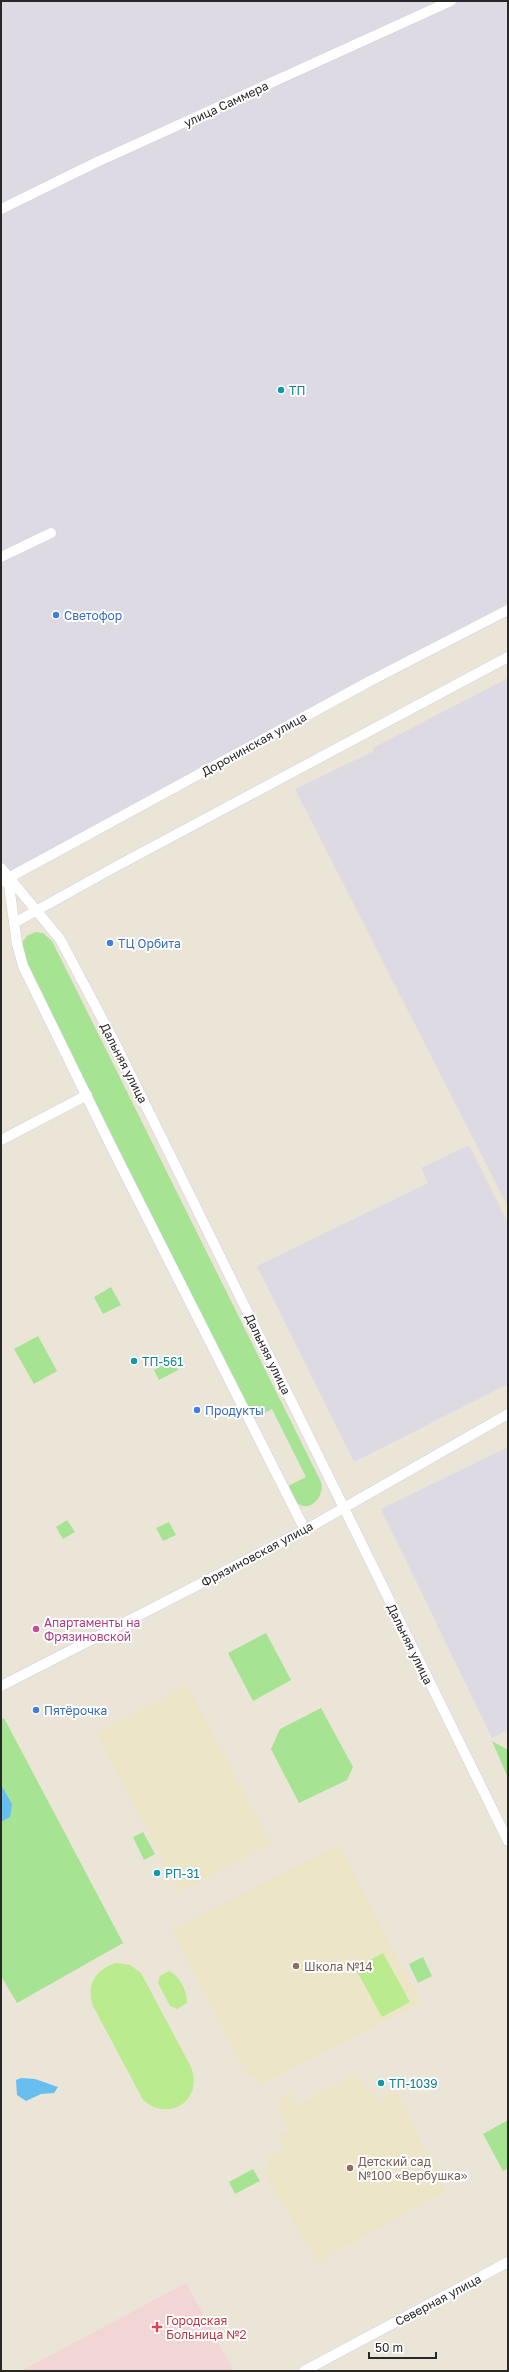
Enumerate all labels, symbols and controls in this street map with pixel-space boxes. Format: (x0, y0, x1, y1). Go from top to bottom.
street label: улица Саммера (181, 78, 271, 130)
place label: ТП (289, 383, 305, 398)
marker: ТП (276, 385, 286, 395)
place label: Светофор (64, 608, 122, 623)
marker: Светофор (51, 610, 61, 620)
street label: Доронинская улица (199, 709, 309, 779)
place label: ТЦ Орбита (118, 936, 181, 951)
marker: ТЦ Орбита (105, 938, 115, 948)
street label: Дальняя улица (97, 1020, 151, 1106)
street label: Дальняя улица (242, 1311, 294, 1397)
place label: ТП-561 (142, 1354, 183, 1369)
marker: ТП-561 (129, 1356, 139, 1366)
place label: Продукты (205, 1403, 264, 1418)
marker: Продукты (192, 1405, 202, 1415)
street label: Фрязиновская улица (198, 1518, 316, 1590)
street label: Дальняя улица (384, 1601, 436, 1687)
place label: Апартаменты на Фрязиновской (44, 1615, 140, 1644)
marker: Апартаменты на Фрязиновской (31, 1624, 41, 1634)
place label: Пятёрочка (44, 1703, 107, 1718)
marker: Пятёрочка (31, 1705, 41, 1715)
place label: РП-31 (165, 1866, 199, 1881)
marker: РП-31 (152, 1868, 162, 1878)
place label: Школа №14 (304, 1959, 372, 1974)
marker: Школа №14 (291, 1961, 301, 1971)
place label: ТП-1039 (389, 2076, 438, 2091)
marker: ТП-1039 (376, 2078, 386, 2088)
place label: Детский сад №100 «Вербушка» (358, 2154, 468, 2183)
marker: Детский сад №100 «Вербушка» (345, 2163, 355, 2173)
street label: Северная улица (392, 2271, 484, 2329)
place label: Городская Больница №2 (166, 2313, 247, 2342)
marker: Городская Больница №2 (151, 2321, 163, 2333)
scale bar (369, 2334, 436, 2360)
text: 50 m (375, 2340, 403, 2355)

